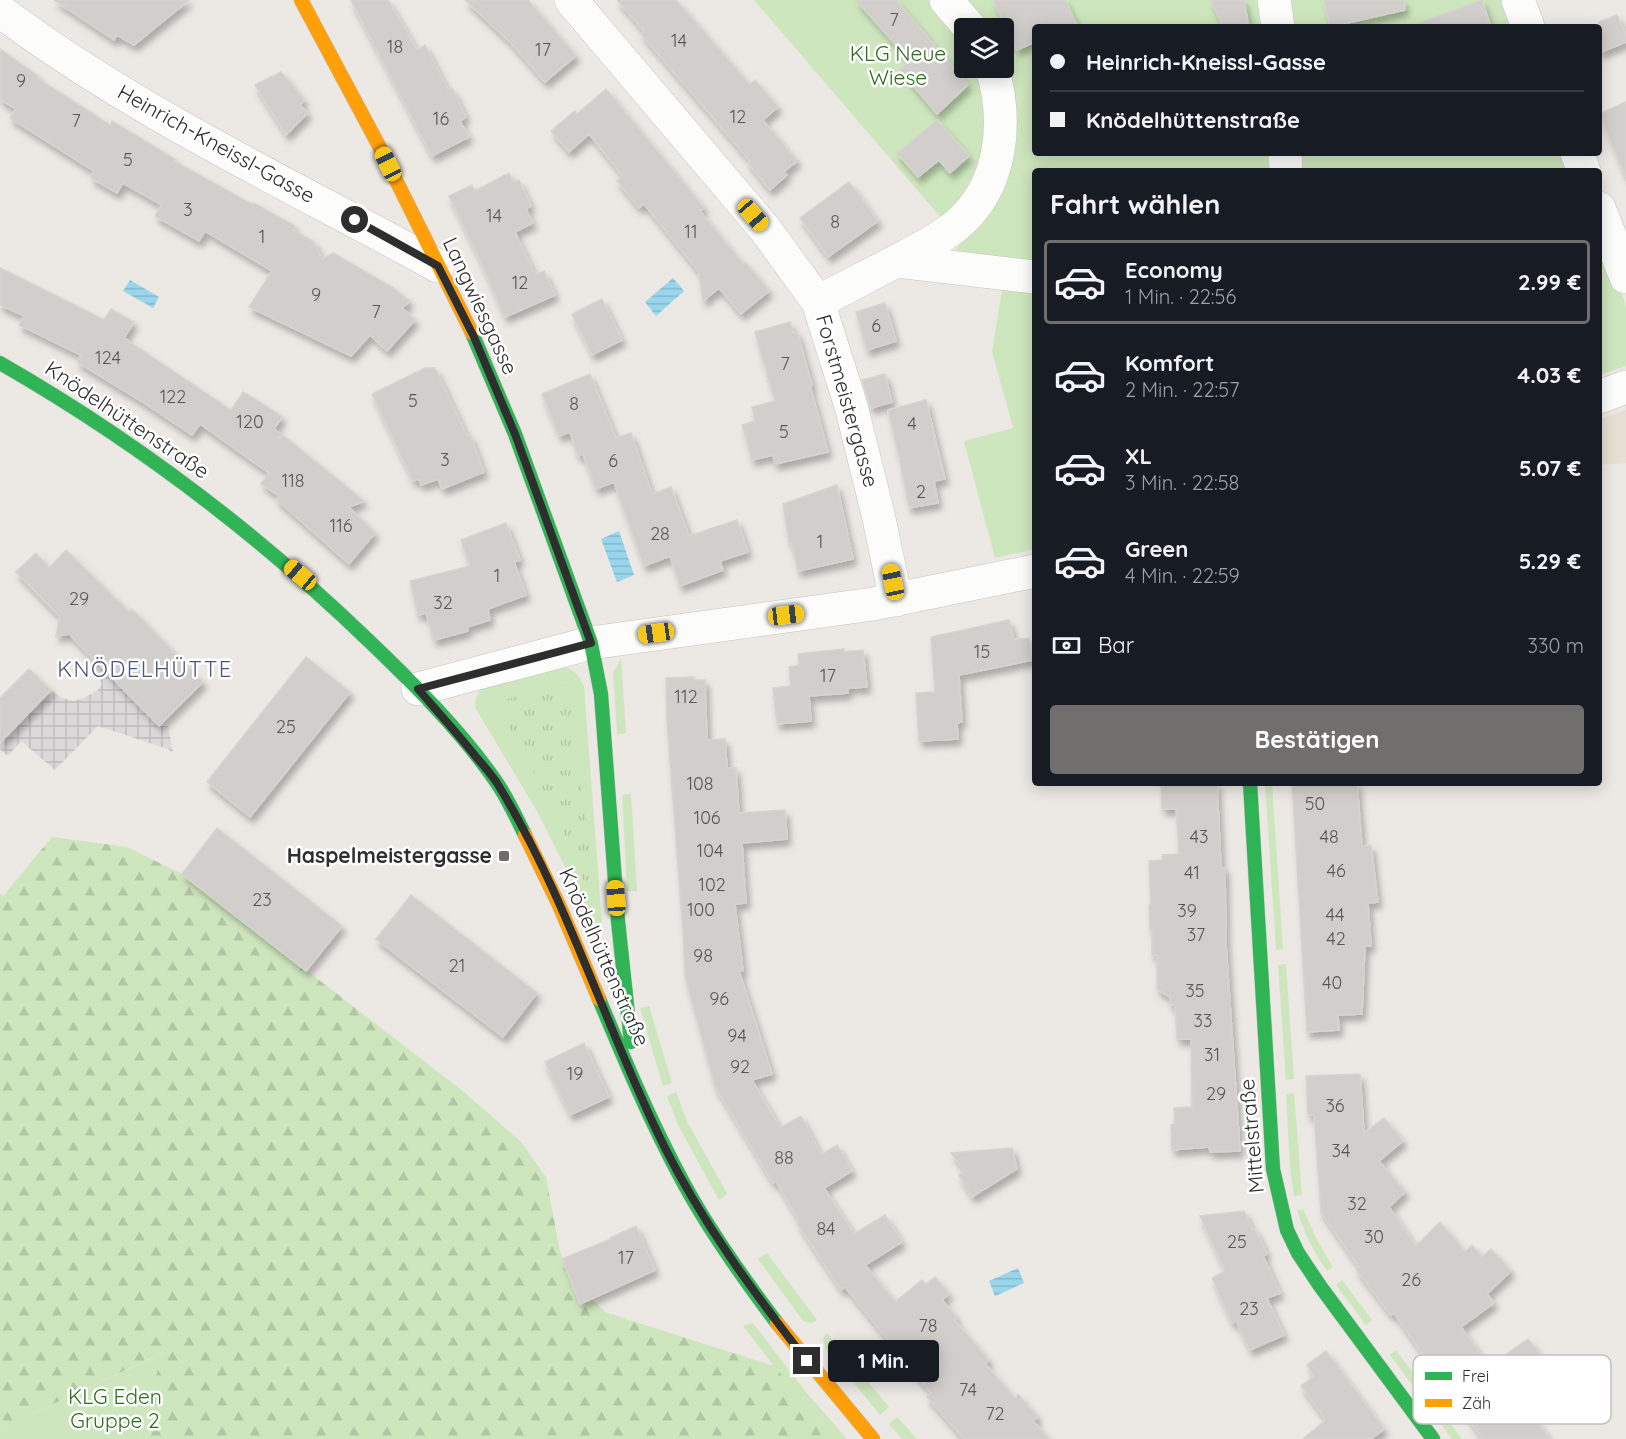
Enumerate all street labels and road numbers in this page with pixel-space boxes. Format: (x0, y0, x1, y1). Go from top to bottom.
street label: Heinrich-Kneissl-Gasse (113, 78, 320, 208)
street label: Langwiesgasse (438, 233, 524, 378)
street label: Forstmeistergasse (811, 311, 885, 490)
street label: Knödelhüttenstraße (41, 355, 215, 484)
street label: Knödelhüttenstraße (554, 863, 656, 1050)
street label: Mittelstraße (1233, 1078, 1269, 1194)

